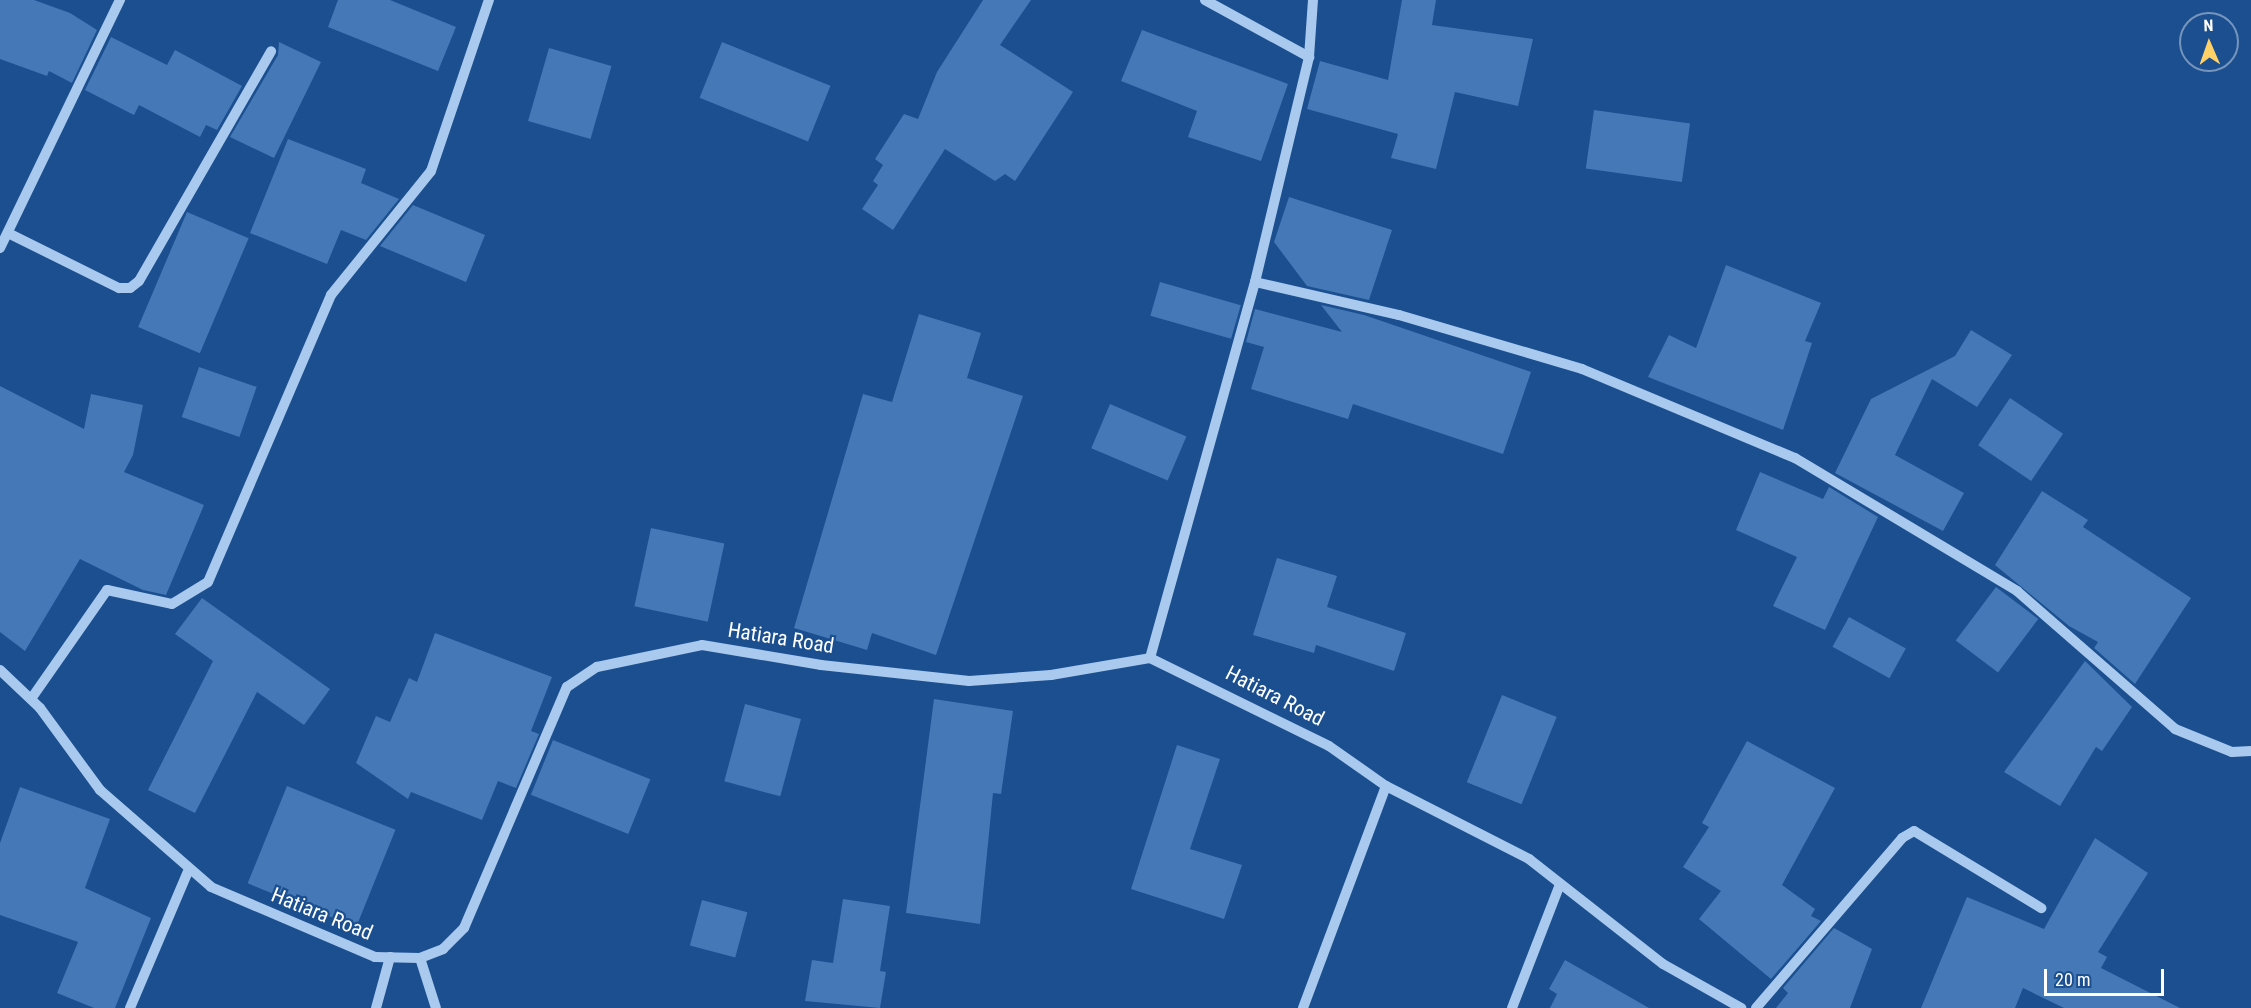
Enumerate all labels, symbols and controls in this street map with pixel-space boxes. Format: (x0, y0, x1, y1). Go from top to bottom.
north arrow (2179, 12, 2239, 72)
text: N (2203, 16, 2214, 35)
street label: Hatiara Road (726, 617, 836, 659)
street label: Hatiara Road (1222, 660, 1328, 732)
street label: Hatiara Road (268, 882, 376, 946)
scale bar (2047, 957, 2167, 995)
text: 20 m (2055, 969, 2090, 990)

